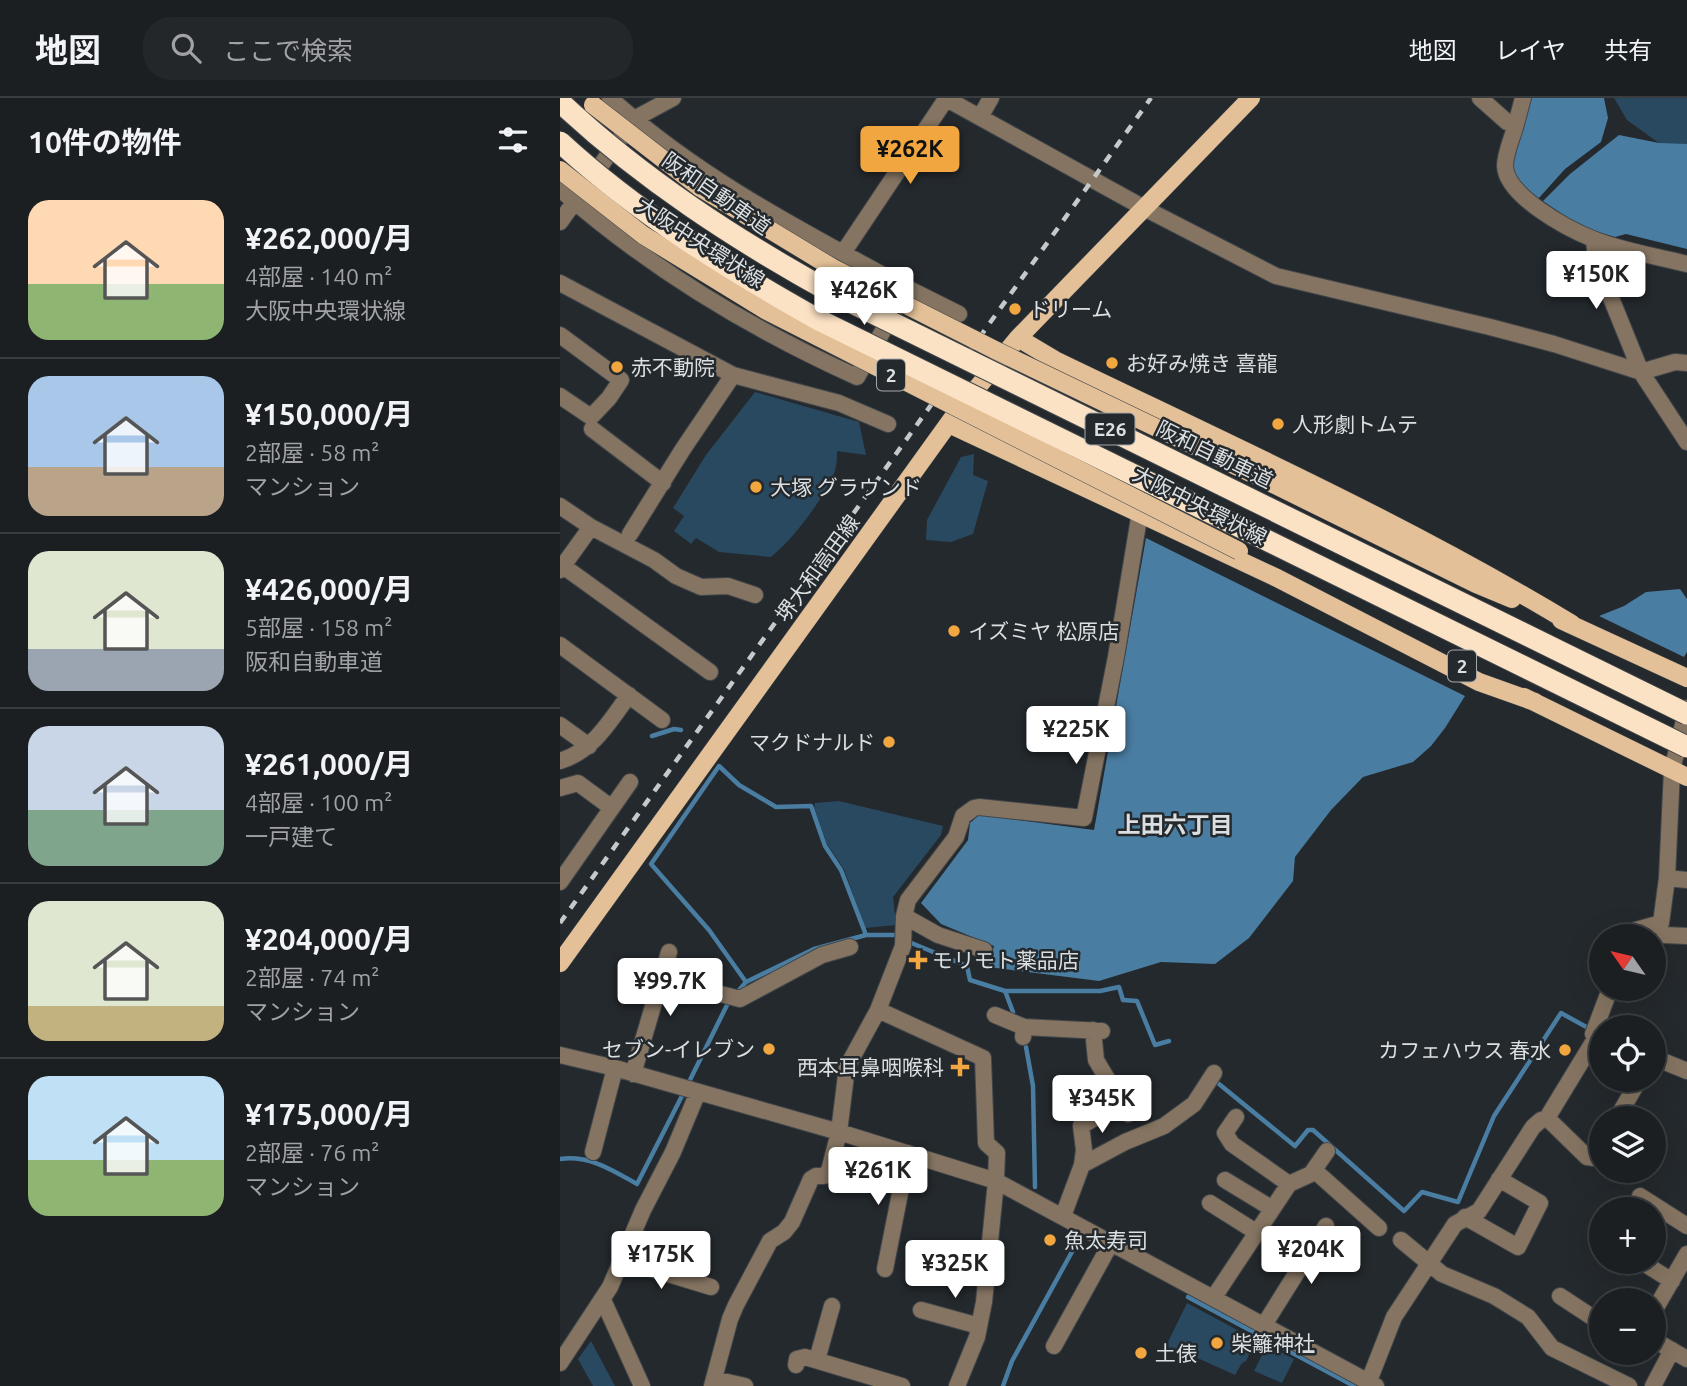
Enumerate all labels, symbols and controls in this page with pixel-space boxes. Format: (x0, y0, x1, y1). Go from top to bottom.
search box (143, 17, 633, 80)
icon: search (167, 29, 205, 67)
text: 地図 (35, 31, 101, 68)
text: ここで検索 (223, 36, 353, 65)
text: 地図 (1409, 37, 1457, 64)
text: レイヤ (1495, 37, 1566, 64)
text: 共有 (1604, 37, 1652, 64)
icon: filters (494, 121, 532, 159)
text: 10件の物件 (28, 125, 182, 159)
pin: ¥262K (861, 126, 959, 186)
text: ¥262K (876, 136, 944, 161)
street label: 阪和自動車道 (659, 147, 775, 239)
street label: 大阪中央環状線 (633, 192, 769, 292)
text: ¥262,000/月 (245, 221, 413, 255)
icon: home (84, 228, 168, 312)
pin: ¥150K (1547, 252, 1645, 311)
text: ¥150K (1562, 261, 1630, 286)
text: 4部屋 · 140 m² (245, 264, 392, 289)
pin: ¥426K (815, 268, 913, 327)
text: ¥426K (830, 277, 898, 302)
place label: ドリーム (1029, 297, 1112, 321)
text: 大阪中央環状線 (245, 298, 406, 323)
marker: ドリーム (1007, 301, 1023, 317)
place label: お好み焼き 喜龍 (1126, 351, 1278, 375)
place label: 赤不動院 (631, 355, 715, 379)
marker: お好み焼き 喜龍 (1104, 355, 1120, 371)
marker: 赤不動院 (609, 359, 625, 375)
road number: 2 (877, 360, 905, 390)
text: ¥150,000/月 (245, 397, 413, 431)
icon: home (84, 404, 168, 488)
place label: 人形劇トムテ (1292, 412, 1418, 436)
road number: E26 (1086, 414, 1134, 444)
street label: 阪和自動車道 (1153, 416, 1277, 492)
marker: 人形劇トムテ (1270, 416, 1286, 432)
text: 2部屋 · 58 m² (245, 440, 379, 465)
street label: 大阪中央環状線 (1129, 461, 1271, 549)
text: マンション (245, 474, 360, 499)
place label: 大塚 グラウンド (770, 475, 922, 499)
marker: 大塚 グラウンド (748, 479, 764, 495)
street label: 堺大和高田線 (770, 510, 864, 626)
text: ¥426,000/月 (245, 572, 413, 606)
icon: home (84, 579, 168, 663)
text: 5部屋 · 158 m² (245, 615, 392, 640)
place label: イズミヤ 松原店 (968, 619, 1119, 643)
marker: イズミヤ 松原店 (946, 623, 962, 639)
text: 阪和自動車道 (245, 649, 383, 674)
road number: 2 (1448, 650, 1476, 681)
pin: ¥225K (1027, 706, 1125, 766)
text: ¥225K (1042, 716, 1110, 741)
place label: マクドナルド (749, 730, 875, 754)
marker: マクドナルド (881, 734, 897, 750)
text: ¥261,000/月 (245, 747, 413, 781)
icon: home (84, 754, 168, 838)
text: 4部屋 · 100 m² (245, 790, 392, 815)
district label: 上田六丁目 (1118, 812, 1233, 837)
text: 一戸建て (245, 824, 337, 849)
text: ¥204,000/月 (245, 922, 413, 956)
north arrow (1589, 924, 1666, 1001)
map controls (1589, 924, 1666, 1365)
icon: home (84, 929, 168, 1013)
place label: モリモト薬品店 (932, 948, 1079, 972)
marker: モリモト薬品店 (910, 952, 926, 968)
pin: ¥99.7K (613, 958, 727, 1018)
text: 2部屋 · 74 m² (245, 965, 379, 990)
text: ¥99.7K (634, 968, 706, 993)
text: マンション (245, 999, 360, 1024)
button: locate (1589, 1015, 1666, 1092)
place label: セブン-イレブン (602, 1037, 755, 1061)
place label: カフェハウス 春水 (1378, 1038, 1551, 1062)
marker: セブン-イレブン (761, 1041, 777, 1057)
marker: カフェハウス 春水 (1557, 1042, 1573, 1058)
place label: 西本耳鼻咽喉科 (797, 1055, 944, 1079)
marker: 西本耳鼻咽喉科 (950, 1057, 970, 1077)
pin: ¥345K (1053, 1076, 1151, 1135)
text: ¥345K (1068, 1085, 1136, 1110)
text: ¥175,000/月 (245, 1097, 413, 1131)
icon: home (84, 1104, 168, 1188)
button: layers (1589, 1106, 1666, 1183)
text: 2部屋 · 76 m² (245, 1140, 379, 1165)
pin: ¥261K (829, 1148, 927, 1207)
text: ¥261K (844, 1157, 912, 1182)
text: マンション (245, 1174, 360, 1199)
button: + (1589, 1197, 1666, 1274)
pin: ¥204K (1262, 1226, 1360, 1286)
place label: 魚太寿司 (1064, 1228, 1148, 1252)
pin: ¥175K (612, 1232, 710, 1291)
marker: 魚太寿司 (1042, 1232, 1058, 1248)
text: ¥204K (1277, 1236, 1345, 1261)
pin: ¥325K (906, 1240, 1004, 1300)
text: ¥175K (627, 1241, 695, 1266)
text: ¥325K (921, 1250, 989, 1275)
button: − (1589, 1288, 1666, 1365)
place label: 柴籬神社 (1231, 1331, 1315, 1355)
marker: 柴籬神社 (1209, 1335, 1225, 1351)
place label: 土俵 (1155, 1341, 1197, 1365)
marker: 土俵 (1133, 1345, 1149, 1361)

